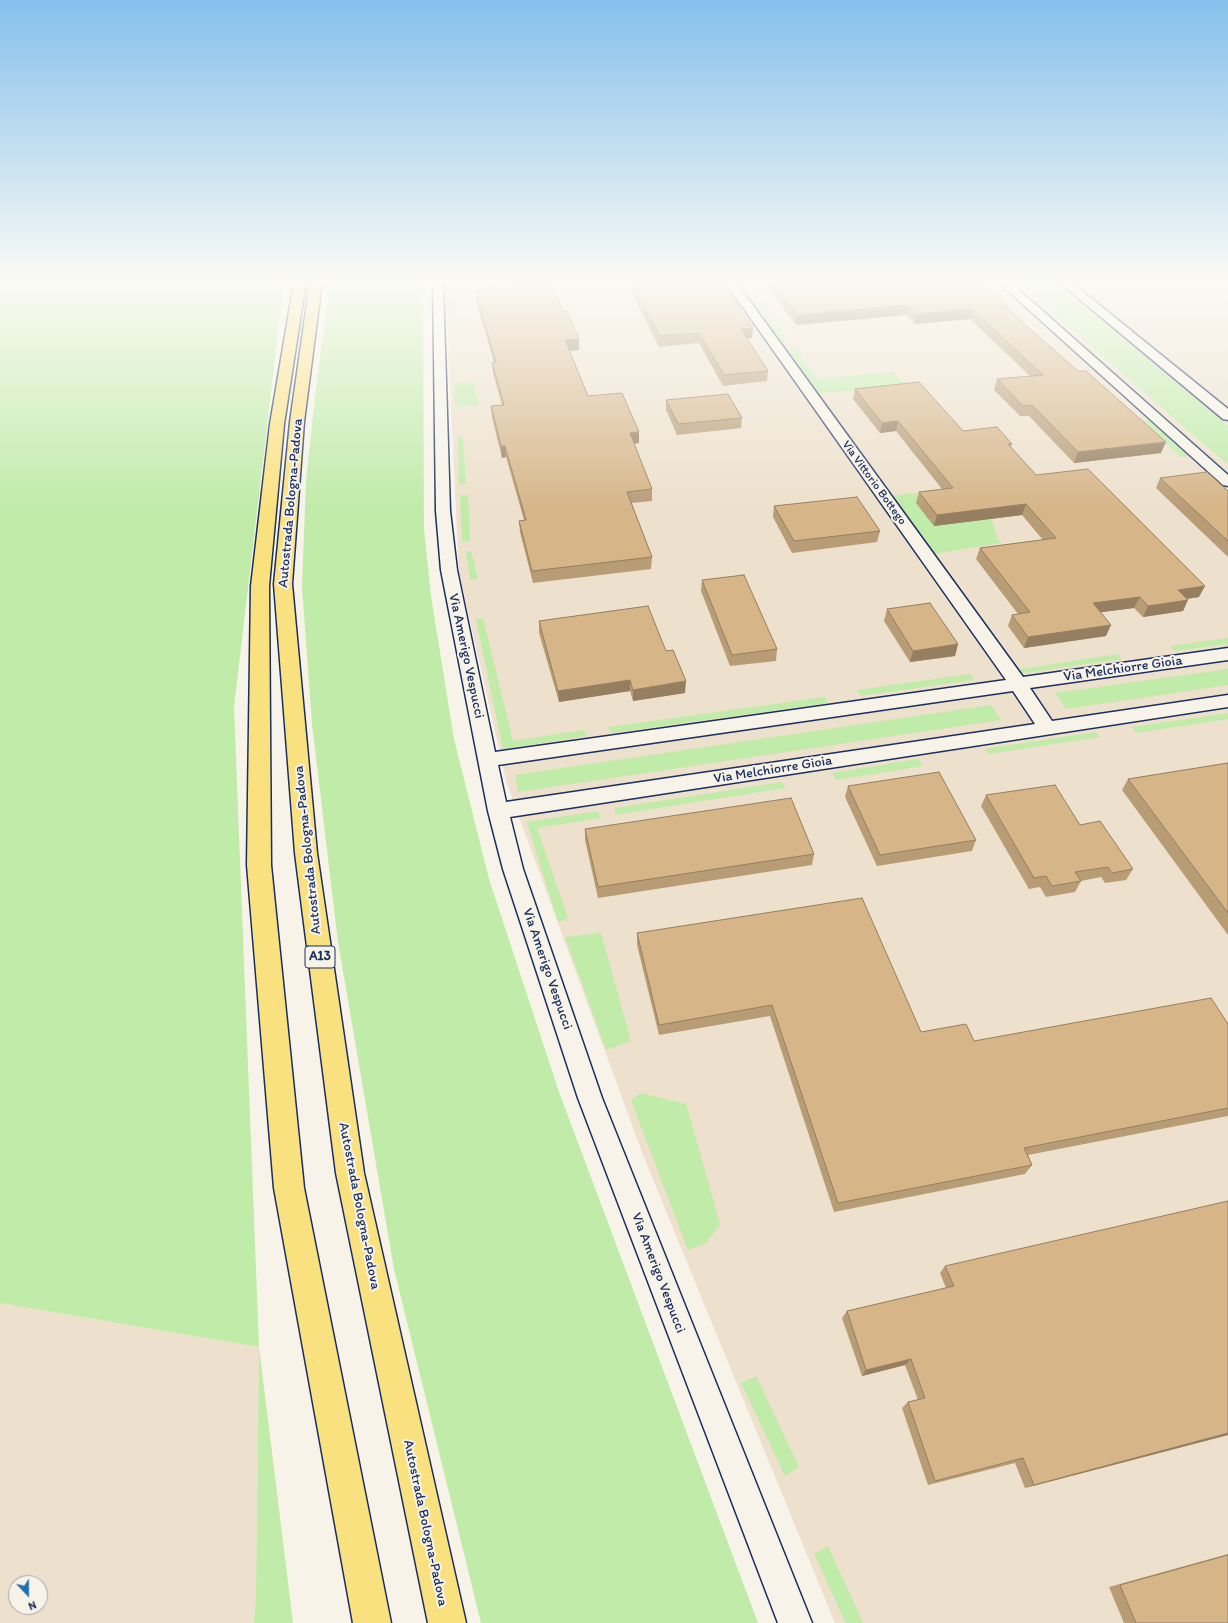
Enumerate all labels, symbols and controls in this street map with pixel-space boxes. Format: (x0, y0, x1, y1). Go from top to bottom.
street label: Autostrada Bologna-Padova (275, 418, 307, 588)
street label: Via Vittorio Bottego (839, 438, 909, 528)
street label: Via Amerigo Vespucci (445, 592, 487, 720)
street label: Via Melchiorre Gioia (1062, 652, 1184, 686)
street label: Via Melchiorre Gioia (712, 752, 834, 788)
street label: Autostrada Bologna-Padova (291, 765, 325, 935)
street label: Via Amerigo Vespucci (518, 906, 576, 1032)
road number: A13 (305, 946, 335, 968)
street label: Autostrada Bologna-Padova (335, 1121, 383, 1291)
street label: Via Amerigo Vespucci (627, 1211, 689, 1335)
street label: Autostrada Bologna-Padova (399, 1438, 451, 1608)
north arrow (8, 1575, 48, 1615)
text: N (26, 1598, 38, 1613)

